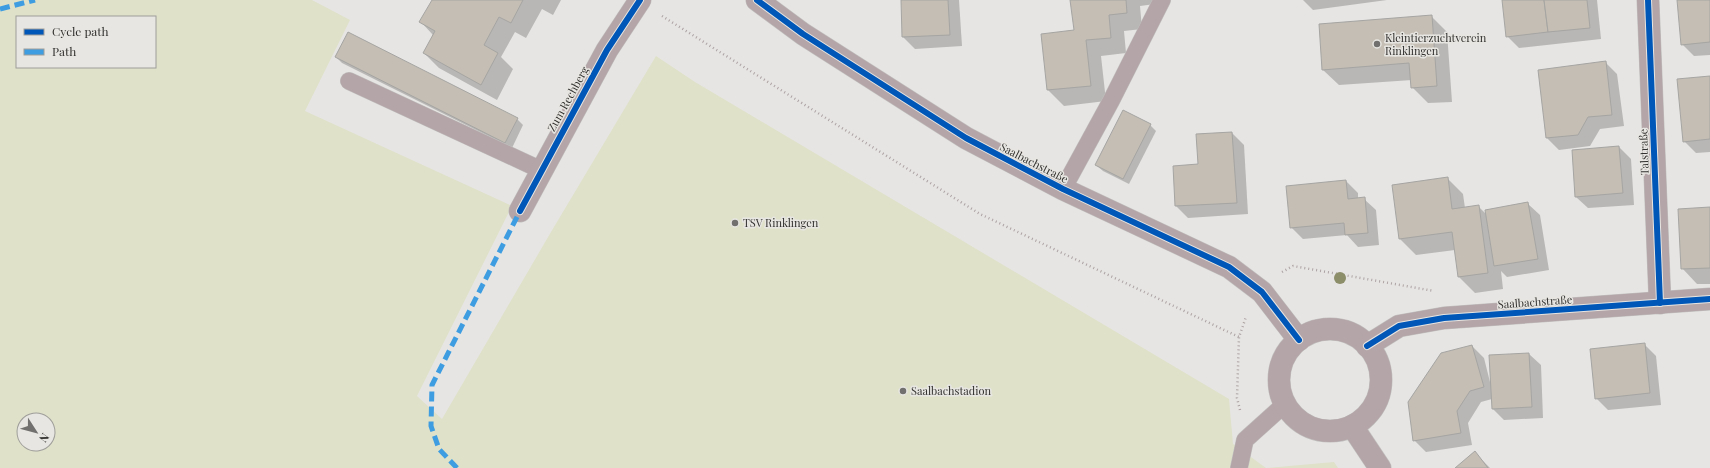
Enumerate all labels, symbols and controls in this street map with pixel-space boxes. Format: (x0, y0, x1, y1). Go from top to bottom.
legend (16, 16, 156, 68)
text: Cycle path (52, 23, 109, 39)
place label: Kleintierzuchtverein Rinklingen (1385, 30, 1487, 58)
marker: Kleintierzuchtverein Rinklingen (1372, 39, 1382, 49)
text: Path (52, 43, 76, 59)
street label: Zum Rechberg (543, 63, 592, 134)
street label: Talstraße (1635, 128, 1652, 176)
street label: Saalbachstraße (998, 139, 1071, 186)
place label: TSV Rinklingen (743, 215, 819, 230)
marker: TSV Rinklingen (730, 218, 740, 228)
street label: Saalbachstraße (1497, 291, 1573, 312)
place label: Saalbachstadion (911, 383, 991, 398)
marker: Saalbachstadion (898, 386, 908, 396)
north arrow (16, 412, 56, 452)
text: N (36, 431, 53, 446)

